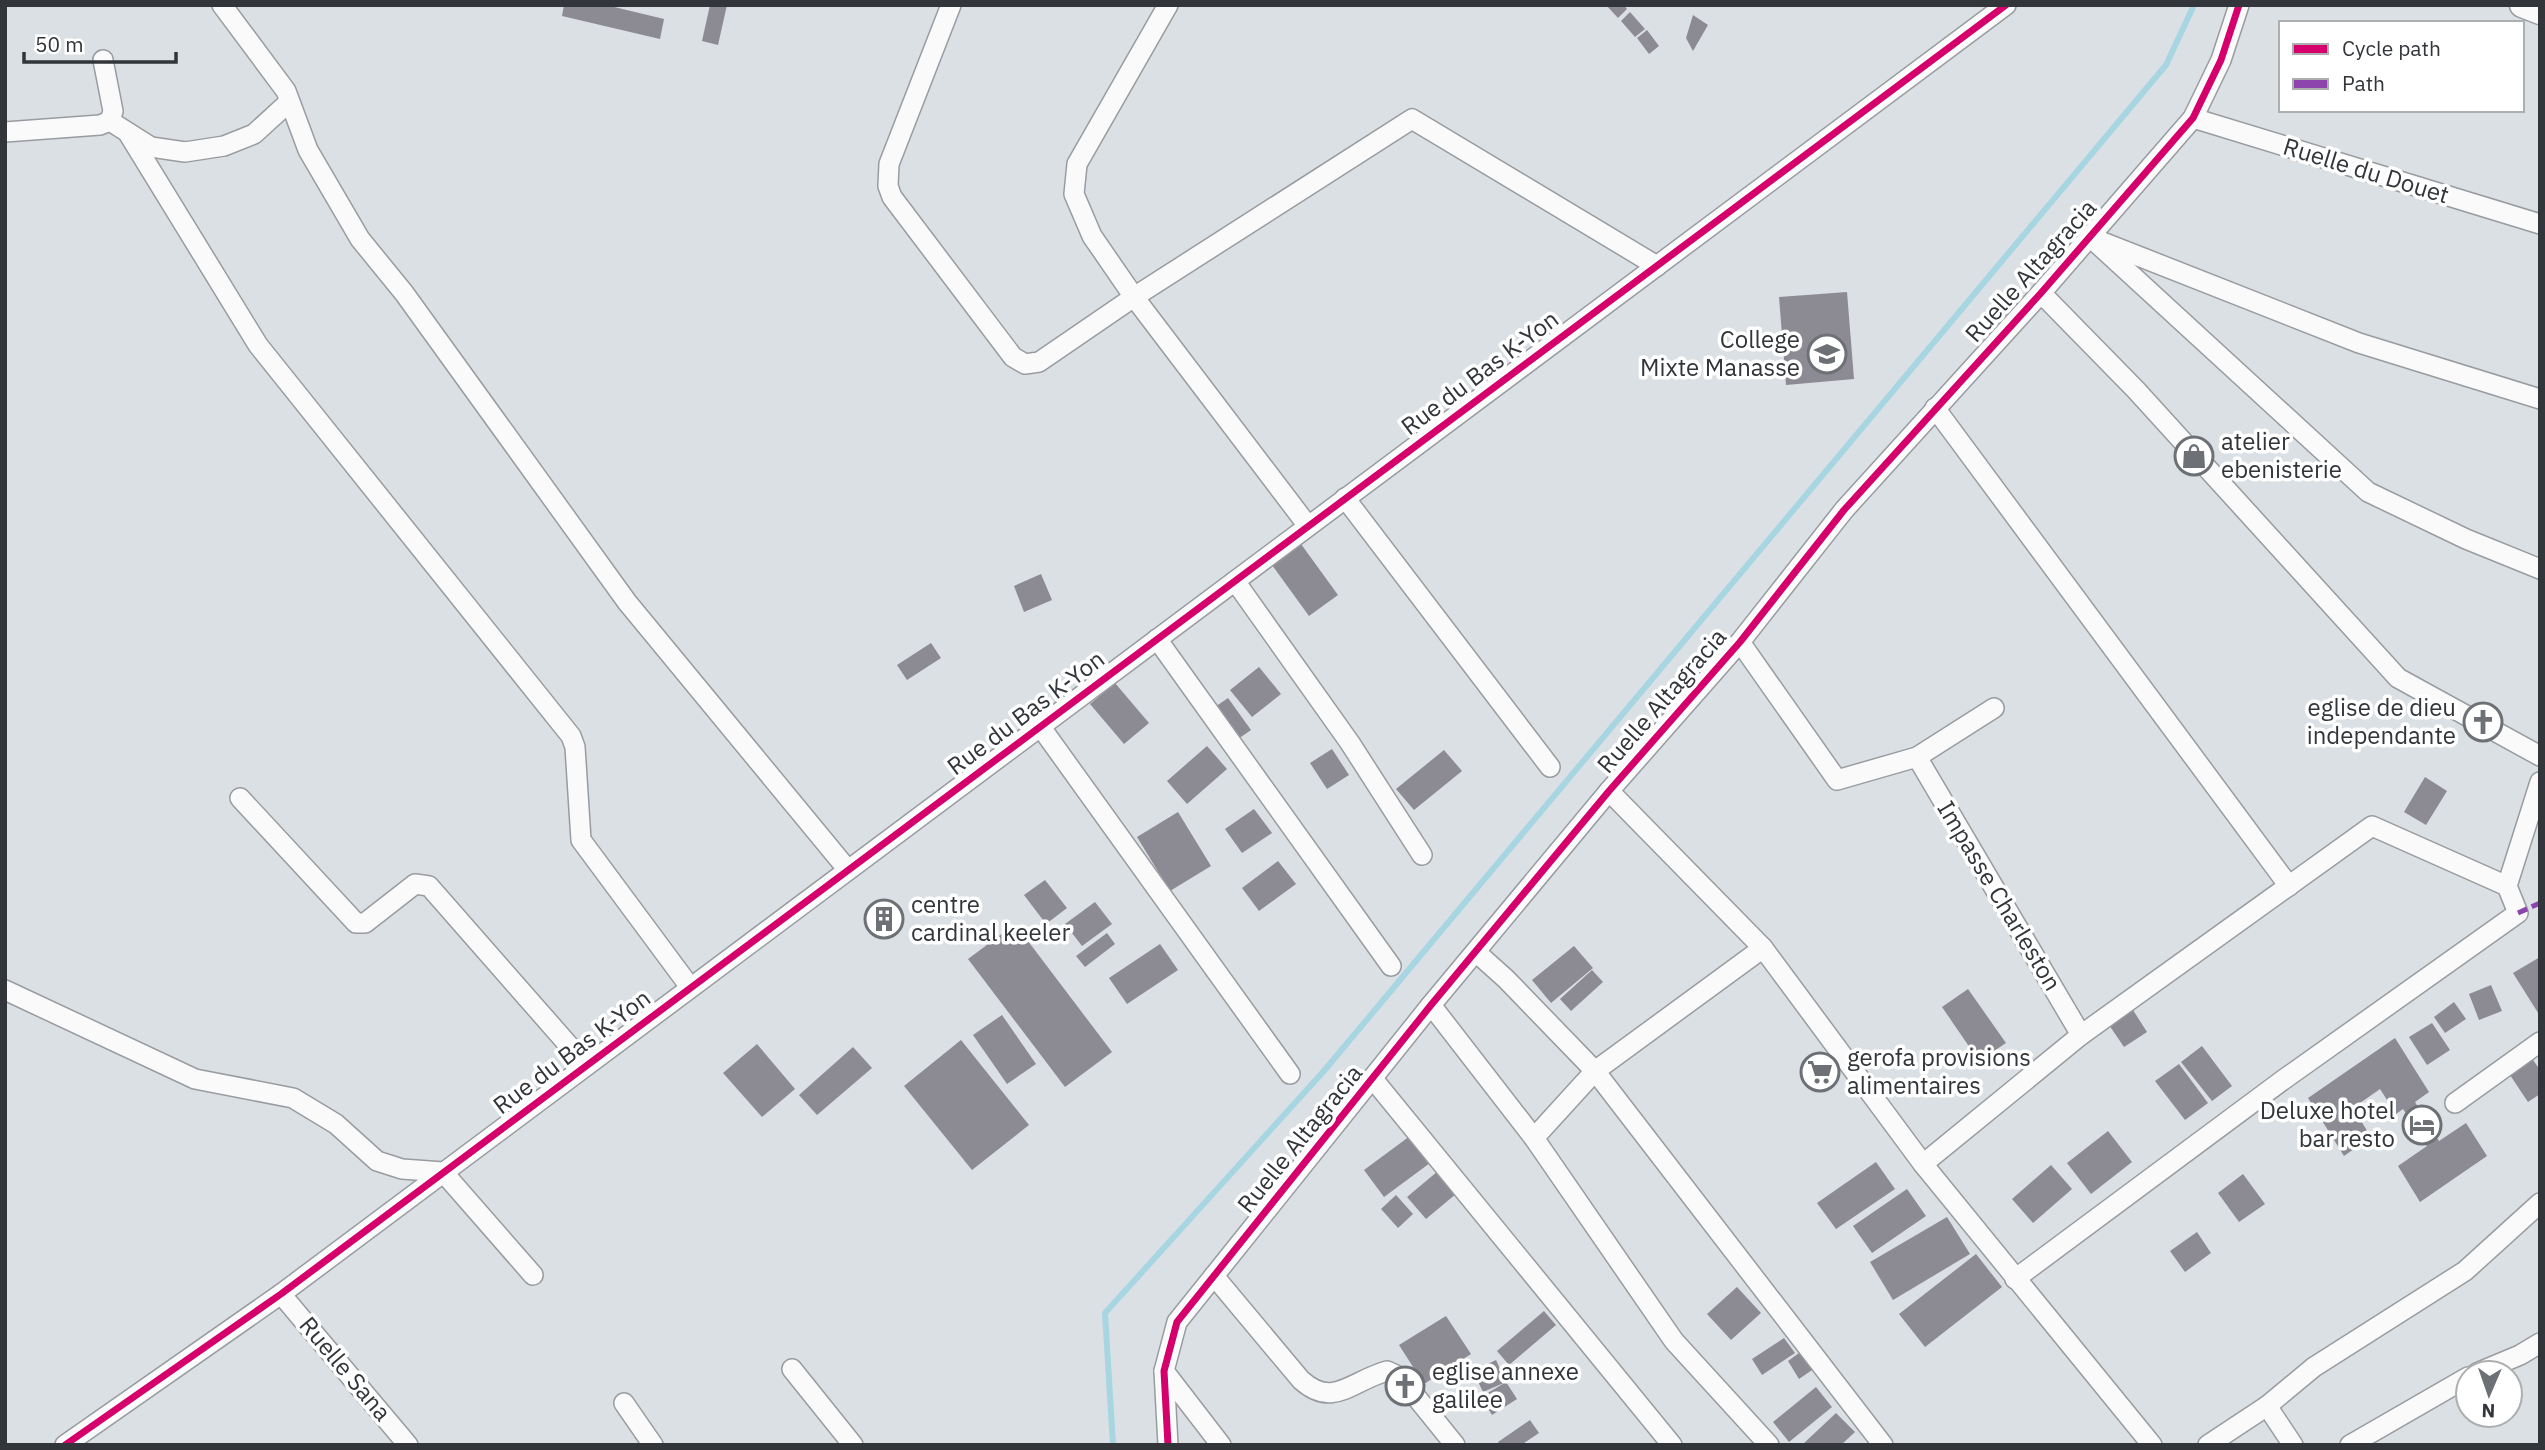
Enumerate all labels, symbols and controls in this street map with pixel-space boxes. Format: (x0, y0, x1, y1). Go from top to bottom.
scale bar (24, 21, 177, 65)
legend (2279, 21, 2524, 112)
text: 50 m (35, 30, 84, 58)
text: Cycle path (2342, 34, 2441, 62)
text: Path (2342, 69, 2385, 97)
street label: Ruelle du Douet (2279, 130, 2453, 210)
street label: Ruelle Altagracia (1957, 192, 2103, 349)
street label: Rue du Bas K-Yon (1394, 302, 1565, 442)
place label: College Mixte Manasse (1640, 323, 1800, 383)
school or university icon: College Mixte Manasse (1806, 333, 1848, 375)
place label: atelier ebenisterie (2221, 425, 2342, 485)
shop icon: atelier ebenisterie (2173, 435, 2215, 477)
street label: Ruelle Altagracia (1589, 621, 1733, 780)
street label: Rue du Bas K-Yon (940, 642, 1111, 782)
place label: eglise de dieu independante (2307, 691, 2456, 751)
church icon: eglise de dieu independante (2462, 701, 2504, 743)
street label: Impasse Charleston (1930, 795, 2069, 996)
place label: centre cardinal keeler (911, 888, 1070, 948)
building icon: centre cardinal keeler (863, 898, 905, 940)
street label: Rue du Bas K-Yon (486, 981, 657, 1121)
place label: gerofa provisions alimentaires (1847, 1041, 2031, 1101)
supermarket icon: gerofa provisions alimentaires (1799, 1051, 1841, 1093)
street label: Ruelle Altagracia (1229, 1057, 1369, 1219)
place label: Deluxe hotel bar resto (2260, 1094, 2395, 1154)
hotel icon: Deluxe hotel bar resto (2401, 1104, 2443, 1146)
street label: Ruelle Sana (293, 1309, 399, 1427)
place label: eglise annexe galilee (1432, 1355, 1579, 1415)
north arrow (2454, 1359, 2524, 1429)
church icon: eglise annexe galilee (1384, 1365, 1426, 1407)
text: N (2481, 1399, 2496, 1423)

